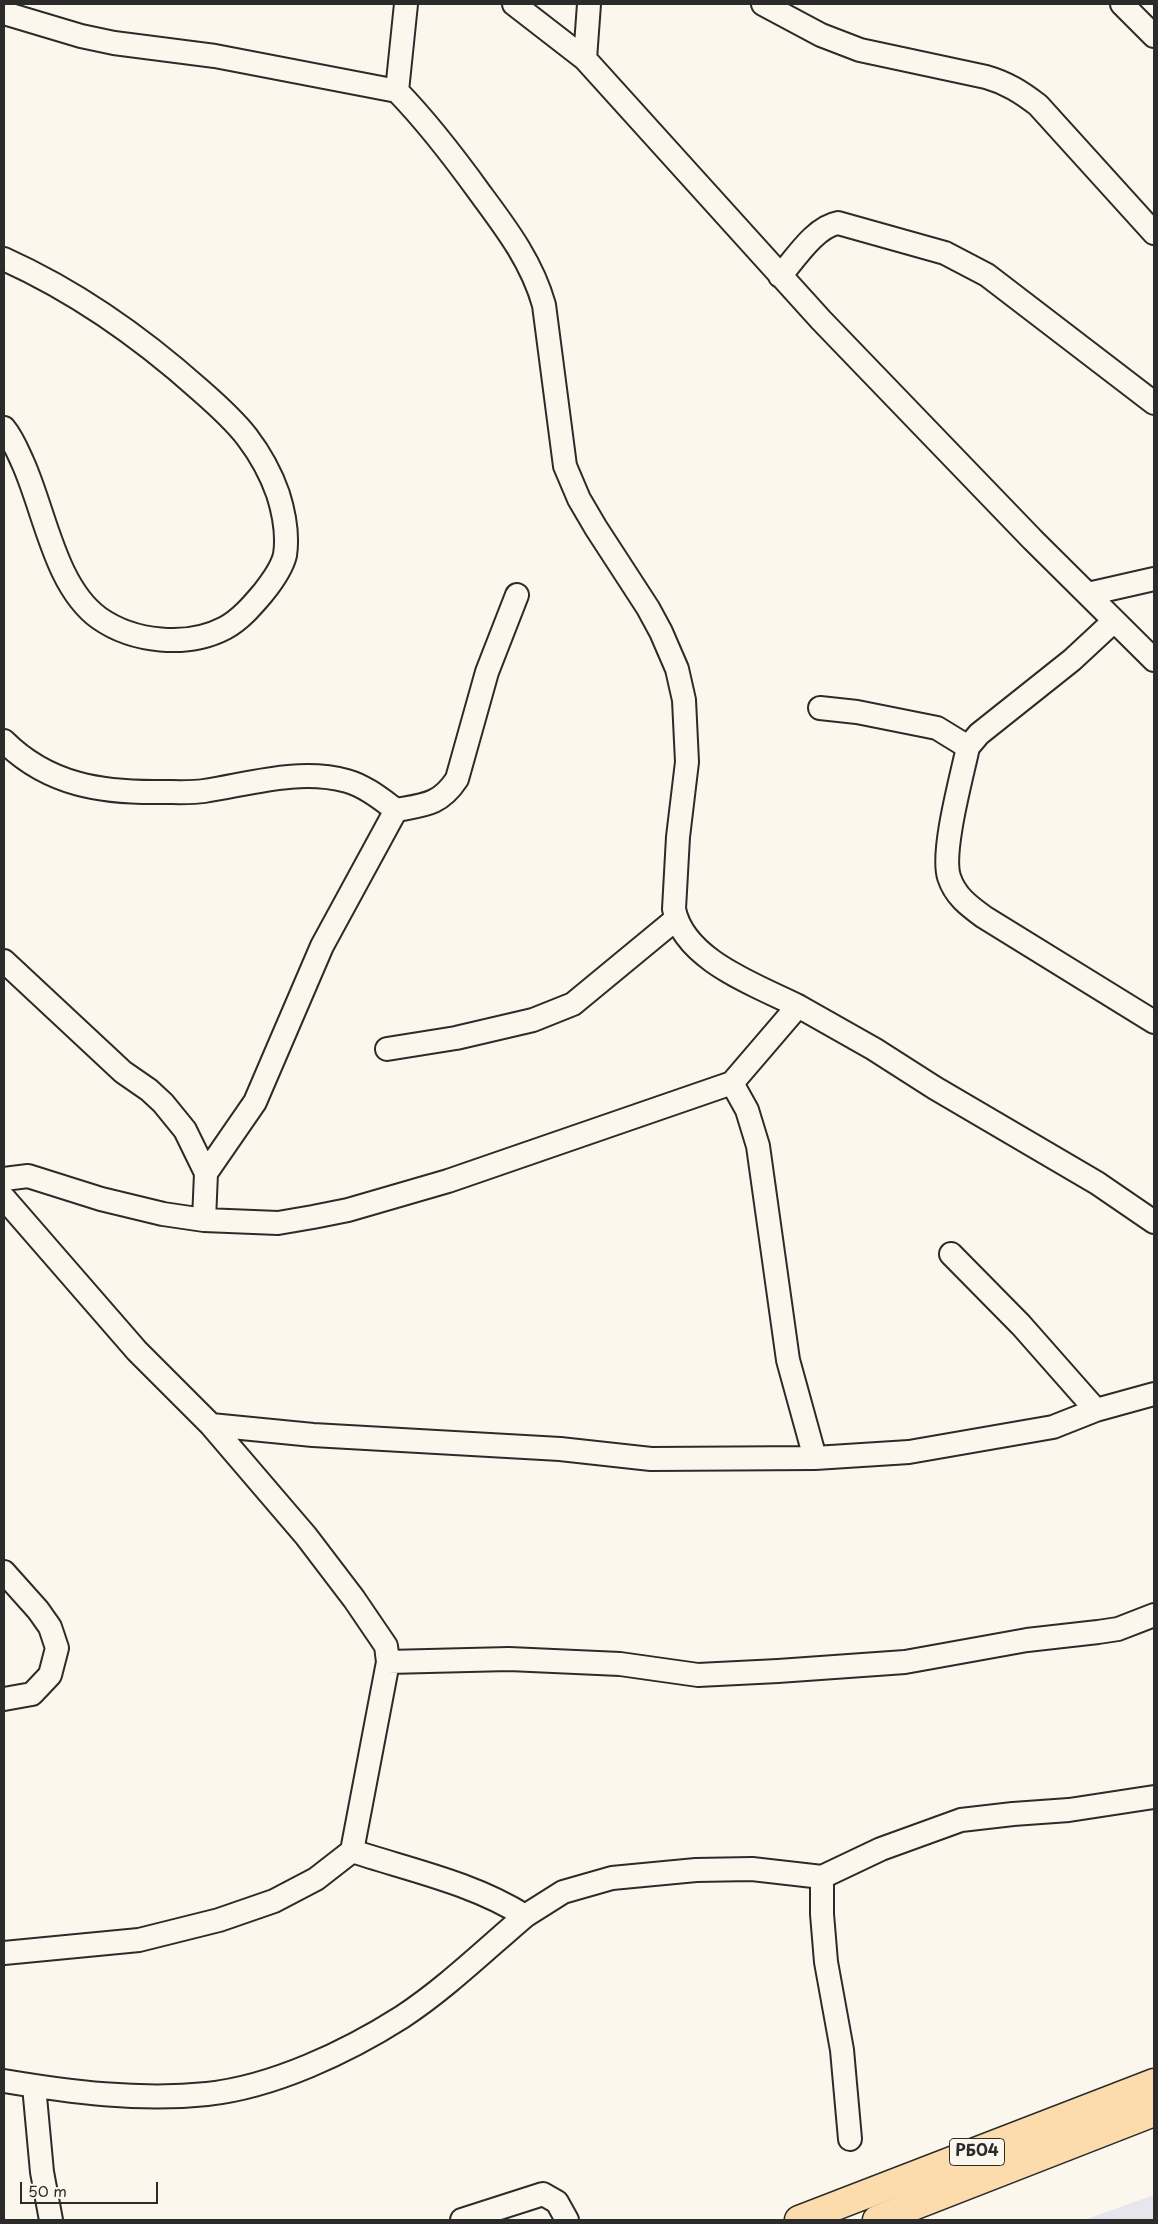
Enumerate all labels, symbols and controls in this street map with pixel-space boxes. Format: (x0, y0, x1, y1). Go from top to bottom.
road number: РБ04 (950, 2138, 1004, 2166)
scale bar (22, 2172, 160, 2204)
text: 50 m (28, 2179, 67, 2202)

